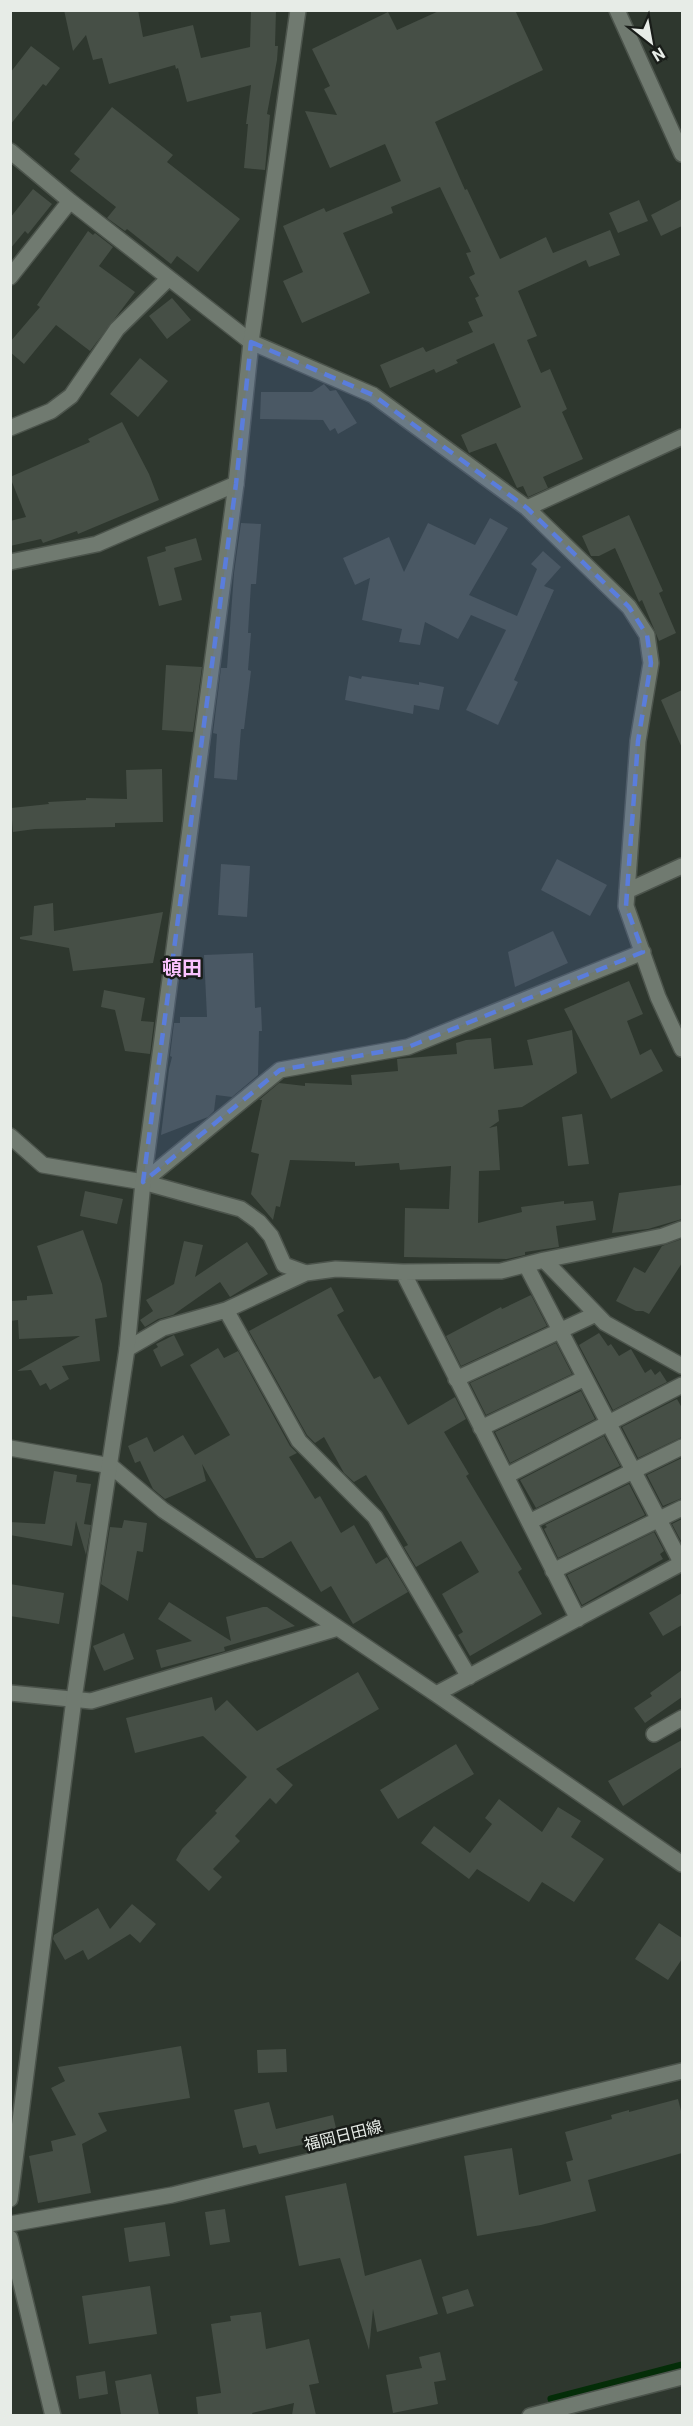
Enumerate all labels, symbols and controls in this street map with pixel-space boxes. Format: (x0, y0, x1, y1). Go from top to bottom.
north arrow (621, 12, 681, 72)
text: N (649, 43, 668, 65)
district label: 頓田 (162, 956, 202, 980)
street label: 福岡日田線 (302, 2117, 384, 2154)

